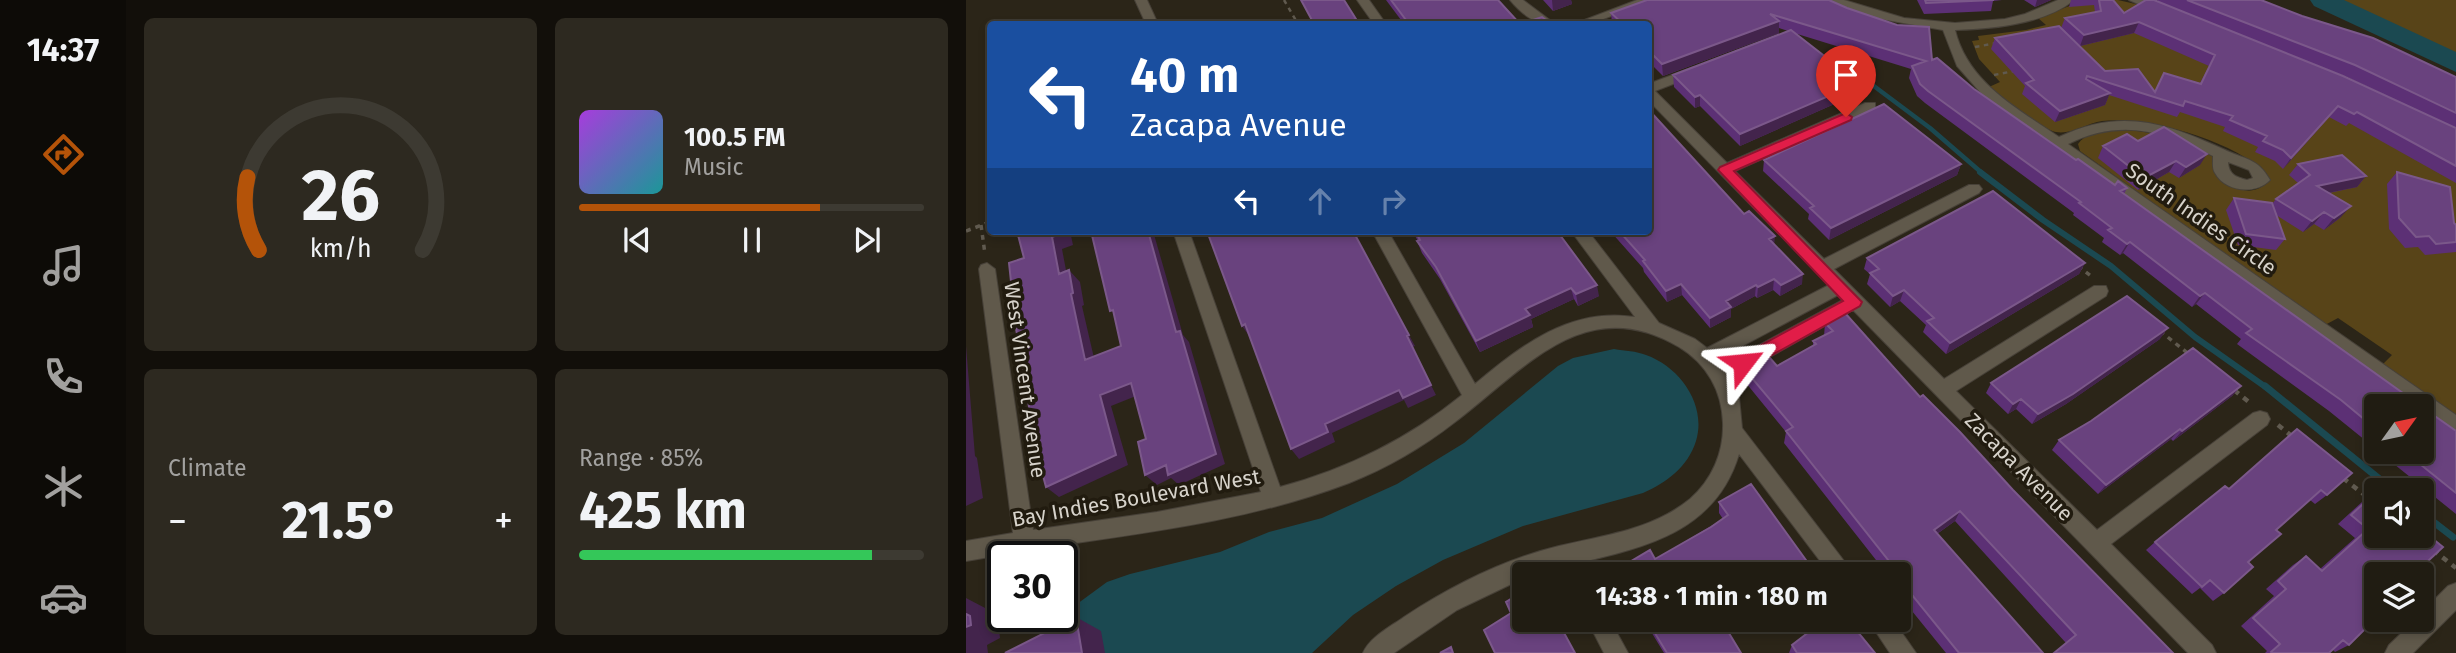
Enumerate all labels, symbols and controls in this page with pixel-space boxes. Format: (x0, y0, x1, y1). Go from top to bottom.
text: 14:37 (27, 31, 99, 69)
pin (1816, 45, 1876, 117)
text: 40 m (1130, 46, 1239, 105)
icon: left (1015, 49, 1106, 140)
icon: arrive (1827, 56, 1865, 94)
text: Zacapa Avenue (1130, 106, 1347, 144)
text: 100.5 FM (684, 122, 786, 153)
icon: directions (39, 130, 88, 179)
text: 26 (301, 153, 380, 240)
text: Music (684, 153, 744, 181)
street label: South Indies Circle (2121, 157, 2281, 281)
icon: left (1228, 182, 1266, 220)
icon: ahead (1301, 182, 1339, 220)
icon: right (1374, 182, 1412, 220)
icon: previous (618, 221, 656, 259)
icon: pause (733, 221, 771, 259)
icon: next (848, 221, 886, 259)
text: km/h (310, 234, 371, 264)
icon: music (39, 241, 88, 290)
street label: West Vincent Avenue (998, 280, 1052, 480)
position arrow (1706, 326, 1780, 400)
icon: phone (39, 352, 88, 401)
north arrow (2364, 394, 2434, 464)
map controls (2364, 394, 2434, 632)
street label: Zacapa Avenue (1960, 408, 2078, 526)
text: Range · 85% (579, 444, 703, 472)
text: Climate (168, 454, 247, 482)
icon: climate (39, 462, 88, 511)
street label: Bay Indies Boulevard West (1010, 463, 1262, 533)
button: sound (2364, 478, 2434, 548)
text: 425 km (579, 479, 747, 542)
text: 21.5° (282, 489, 399, 552)
text: − (168, 498, 187, 544)
text: + (494, 498, 513, 544)
speed limit sign: 30 (987, 541, 1078, 632)
button: layers (2364, 562, 2434, 632)
icon: car (39, 573, 88, 622)
text: 14:38 · 1 min · 180 m (1595, 581, 1828, 612)

